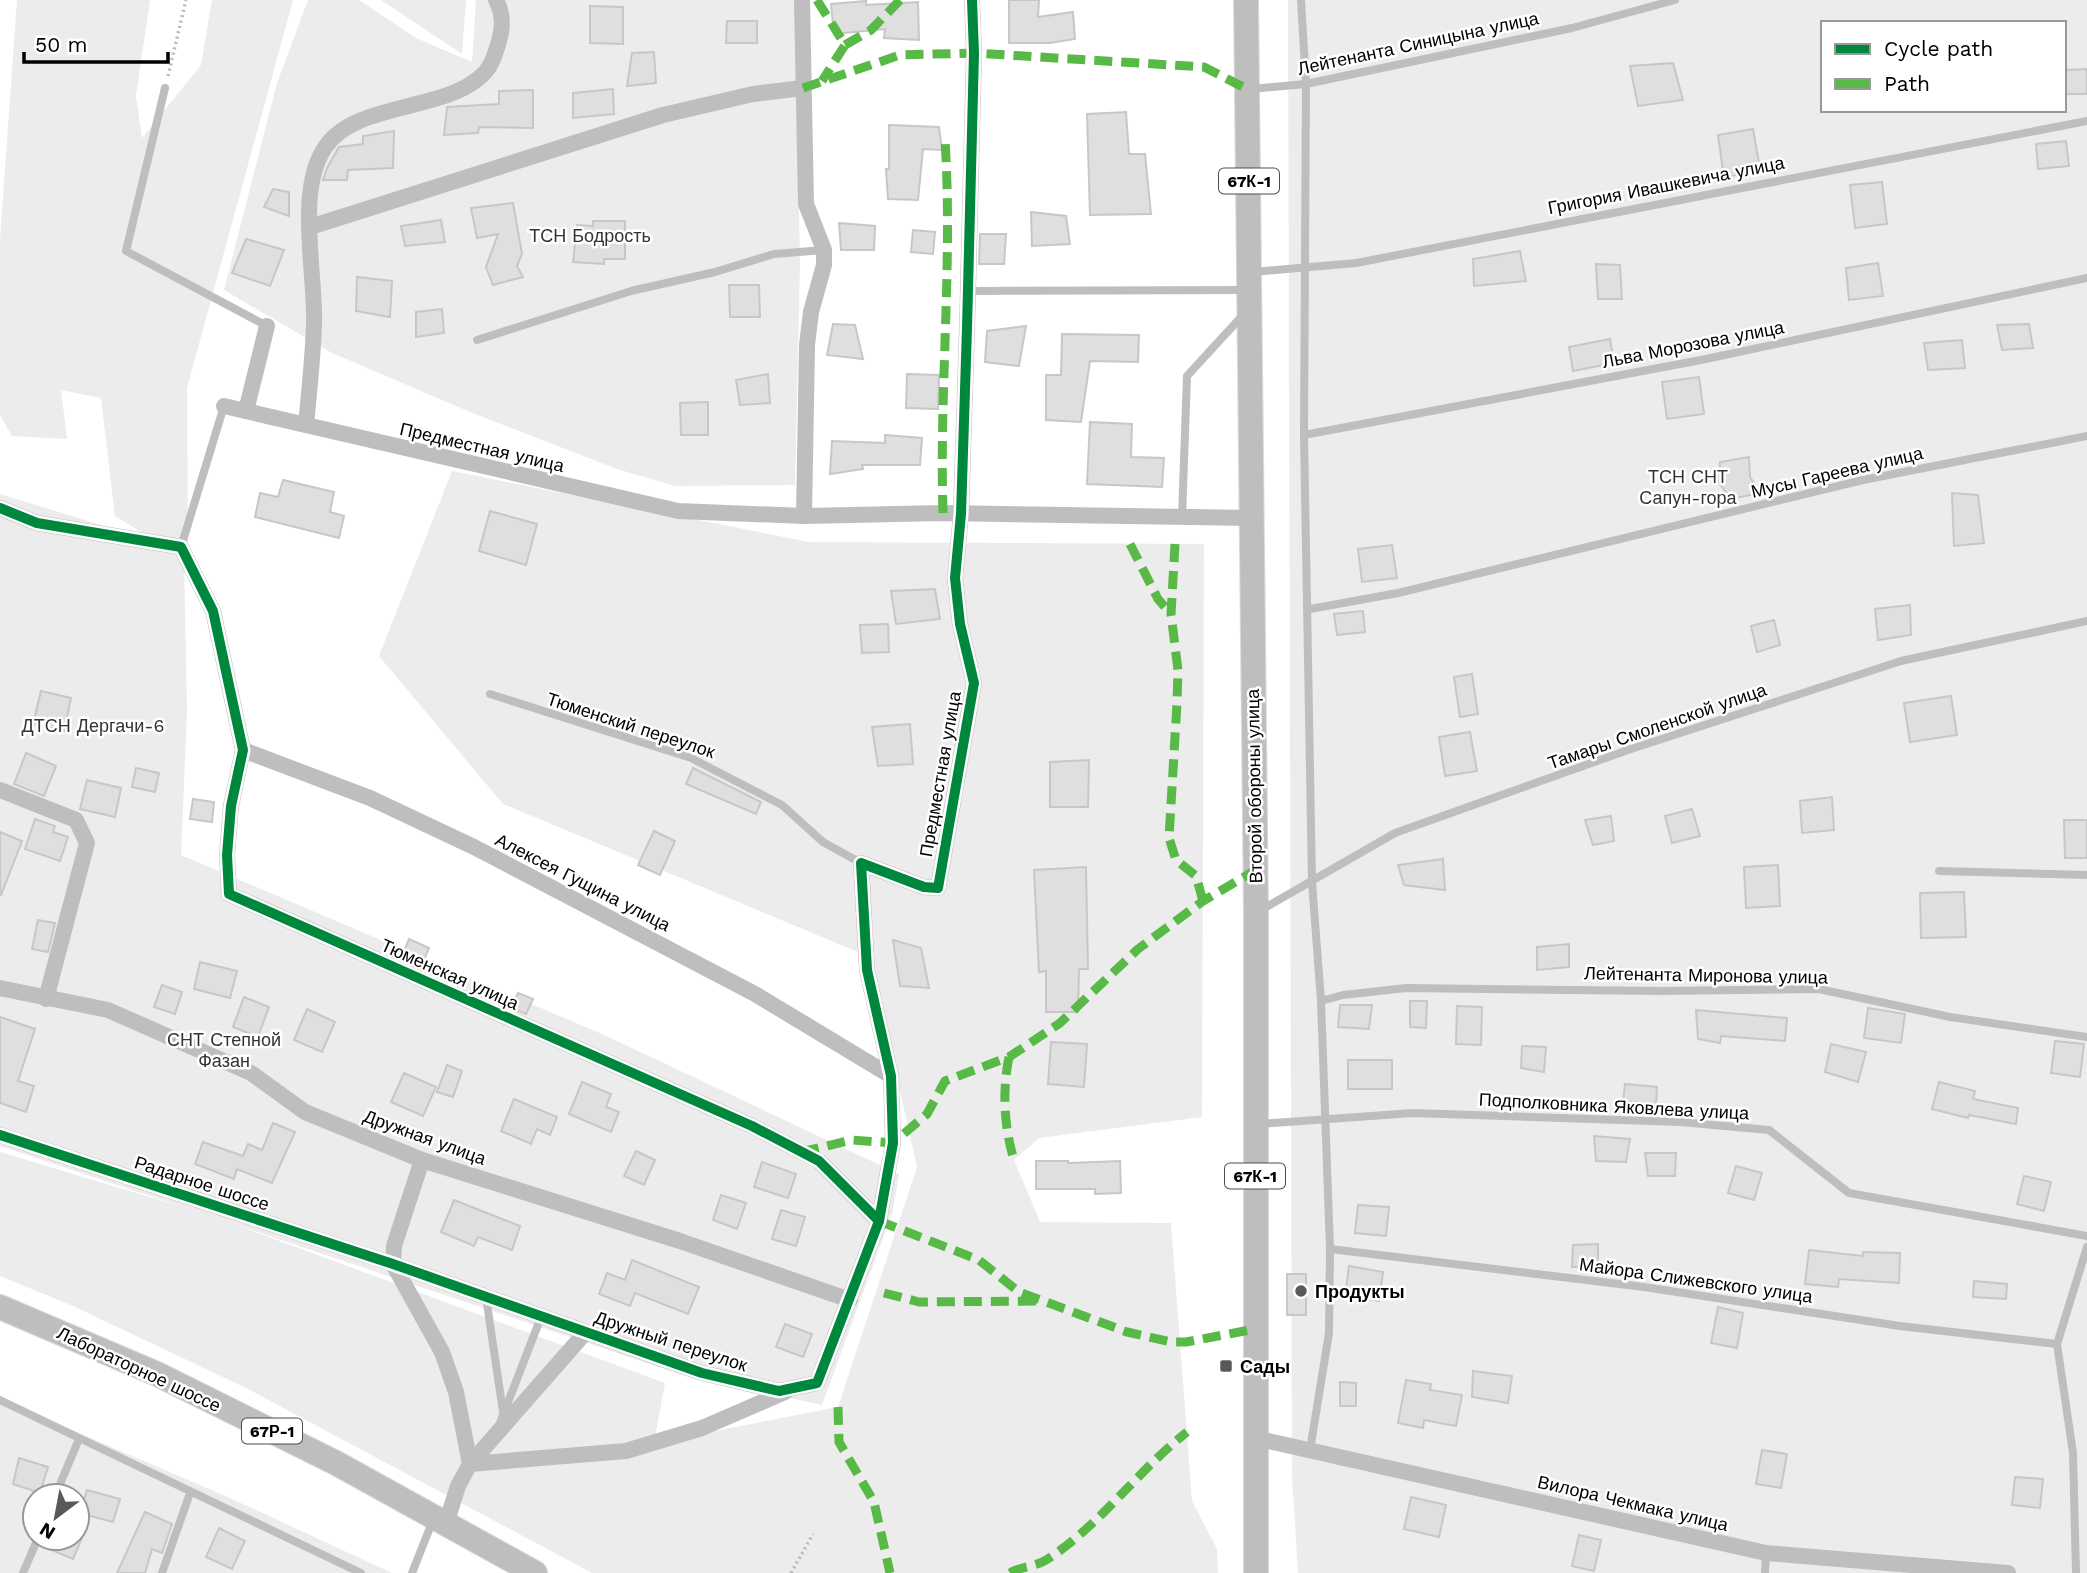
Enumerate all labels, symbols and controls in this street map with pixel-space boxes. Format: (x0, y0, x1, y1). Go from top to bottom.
street label: Лейтенанта Синицына улица (1296, 7, 1541, 79)
scale bar (24, 21, 168, 65)
legend (1821, 21, 2066, 112)
text: 50 m (35, 32, 87, 57)
text: Cycle path (1884, 36, 1993, 61)
text: Path (1884, 71, 1930, 96)
street label: Григория Ивашкевича улица (1546, 152, 1787, 218)
road number: 67К-1 (1219, 168, 1279, 194)
park label: ТСН Бодрость (529, 225, 651, 246)
street label: Льва Морозова улица (1600, 316, 1787, 372)
street label: Предместная улица (398, 418, 567, 476)
street label: Мусы Гареева улица (1749, 442, 1926, 502)
park label: ТСН СНТ Сапун-гора (1639, 466, 1738, 508)
street label: Тамары Смоленской улица (1545, 678, 1770, 773)
street label: Тюменский переулок (544, 688, 718, 762)
street label: Предместная улица (915, 688, 965, 859)
street label: Второй обороны улица (1242, 688, 1266, 883)
park label: ДТСН Дергачи-6 (22, 715, 164, 736)
street label: Алексея Гущина улица (492, 829, 675, 936)
street label: Тюменская улица (378, 934, 523, 1014)
street label: Лейтенанта Миронова улица (1584, 962, 1829, 988)
park label: СНТ Степной Фазан (167, 1029, 281, 1071)
street label: Подполковника Яковлева улица (1478, 1088, 1751, 1124)
street label: Дружная улица (361, 1105, 490, 1169)
street label: Радарное шоссе (132, 1151, 272, 1215)
road number: 67К-1 (1225, 1164, 1285, 1188)
street label: Майора Слижевского улица (1578, 1253, 1815, 1307)
place label: Продукты (1315, 1281, 1405, 1302)
marker: Продукты (1293, 1283, 1309, 1299)
street label: Дружный переулок (592, 1306, 750, 1376)
street label: Лабораторное шоссе (54, 1322, 224, 1416)
place label: Сады (1240, 1356, 1290, 1377)
marker: Сады (1218, 1358, 1234, 1374)
road number: 67Р-1 (242, 1418, 302, 1443)
street label: Вилора Чекмака улица (1536, 1471, 1731, 1535)
north arrow (21, 1482, 91, 1552)
text: N (35, 1518, 59, 1544)

